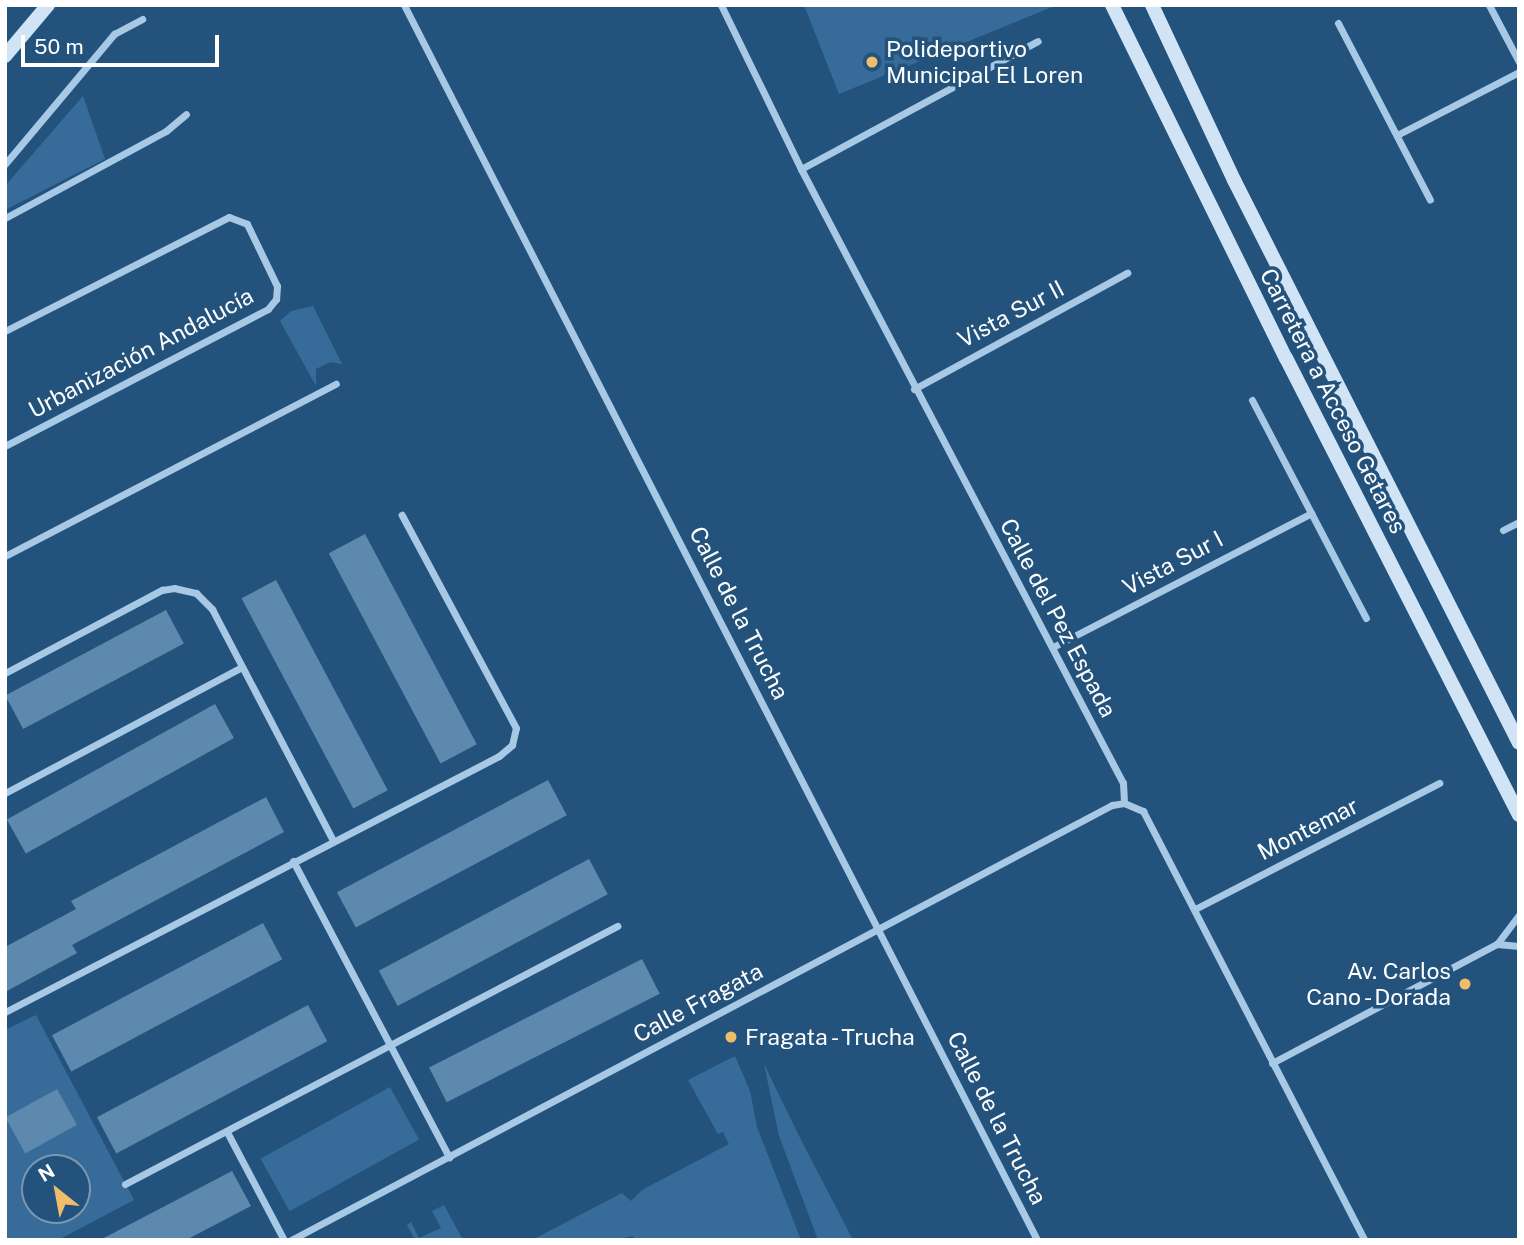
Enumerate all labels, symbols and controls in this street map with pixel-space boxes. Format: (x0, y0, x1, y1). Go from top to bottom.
scale bar (24, 21, 222, 65)
text: 50 m (34, 34, 84, 59)
place label: Polideportivo Municipal El Loren (886, 35, 1083, 89)
marker: Polideportivo Municipal El Loren (864, 54, 880, 70)
street label: Carretera a Acceso Getares (1254, 264, 1412, 538)
street label: Vista Sur II (953, 275, 1069, 353)
street label: Urbanización Andalucía (24, 282, 258, 424)
street label: Calle del Pez Espada (994, 514, 1122, 722)
street label: Calle de la Trucha (683, 522, 795, 704)
street label: Vista Sur I (1118, 525, 1228, 601)
street label: Montemar (1253, 792, 1363, 866)
street label: Calle Fragata (628, 957, 768, 1049)
place label: Av. Carlos Cano - Dorada (1300, 957, 1451, 1011)
marker: Av. Carlos Cano - Dorada (1457, 976, 1473, 992)
place label: Fragata - Trucha (745, 1023, 921, 1051)
street label: Calle de la Trucha (941, 1027, 1053, 1209)
marker: Fragata - Trucha (723, 1029, 739, 1045)
north arrow (21, 1154, 91, 1224)
text: N (34, 1159, 58, 1186)

